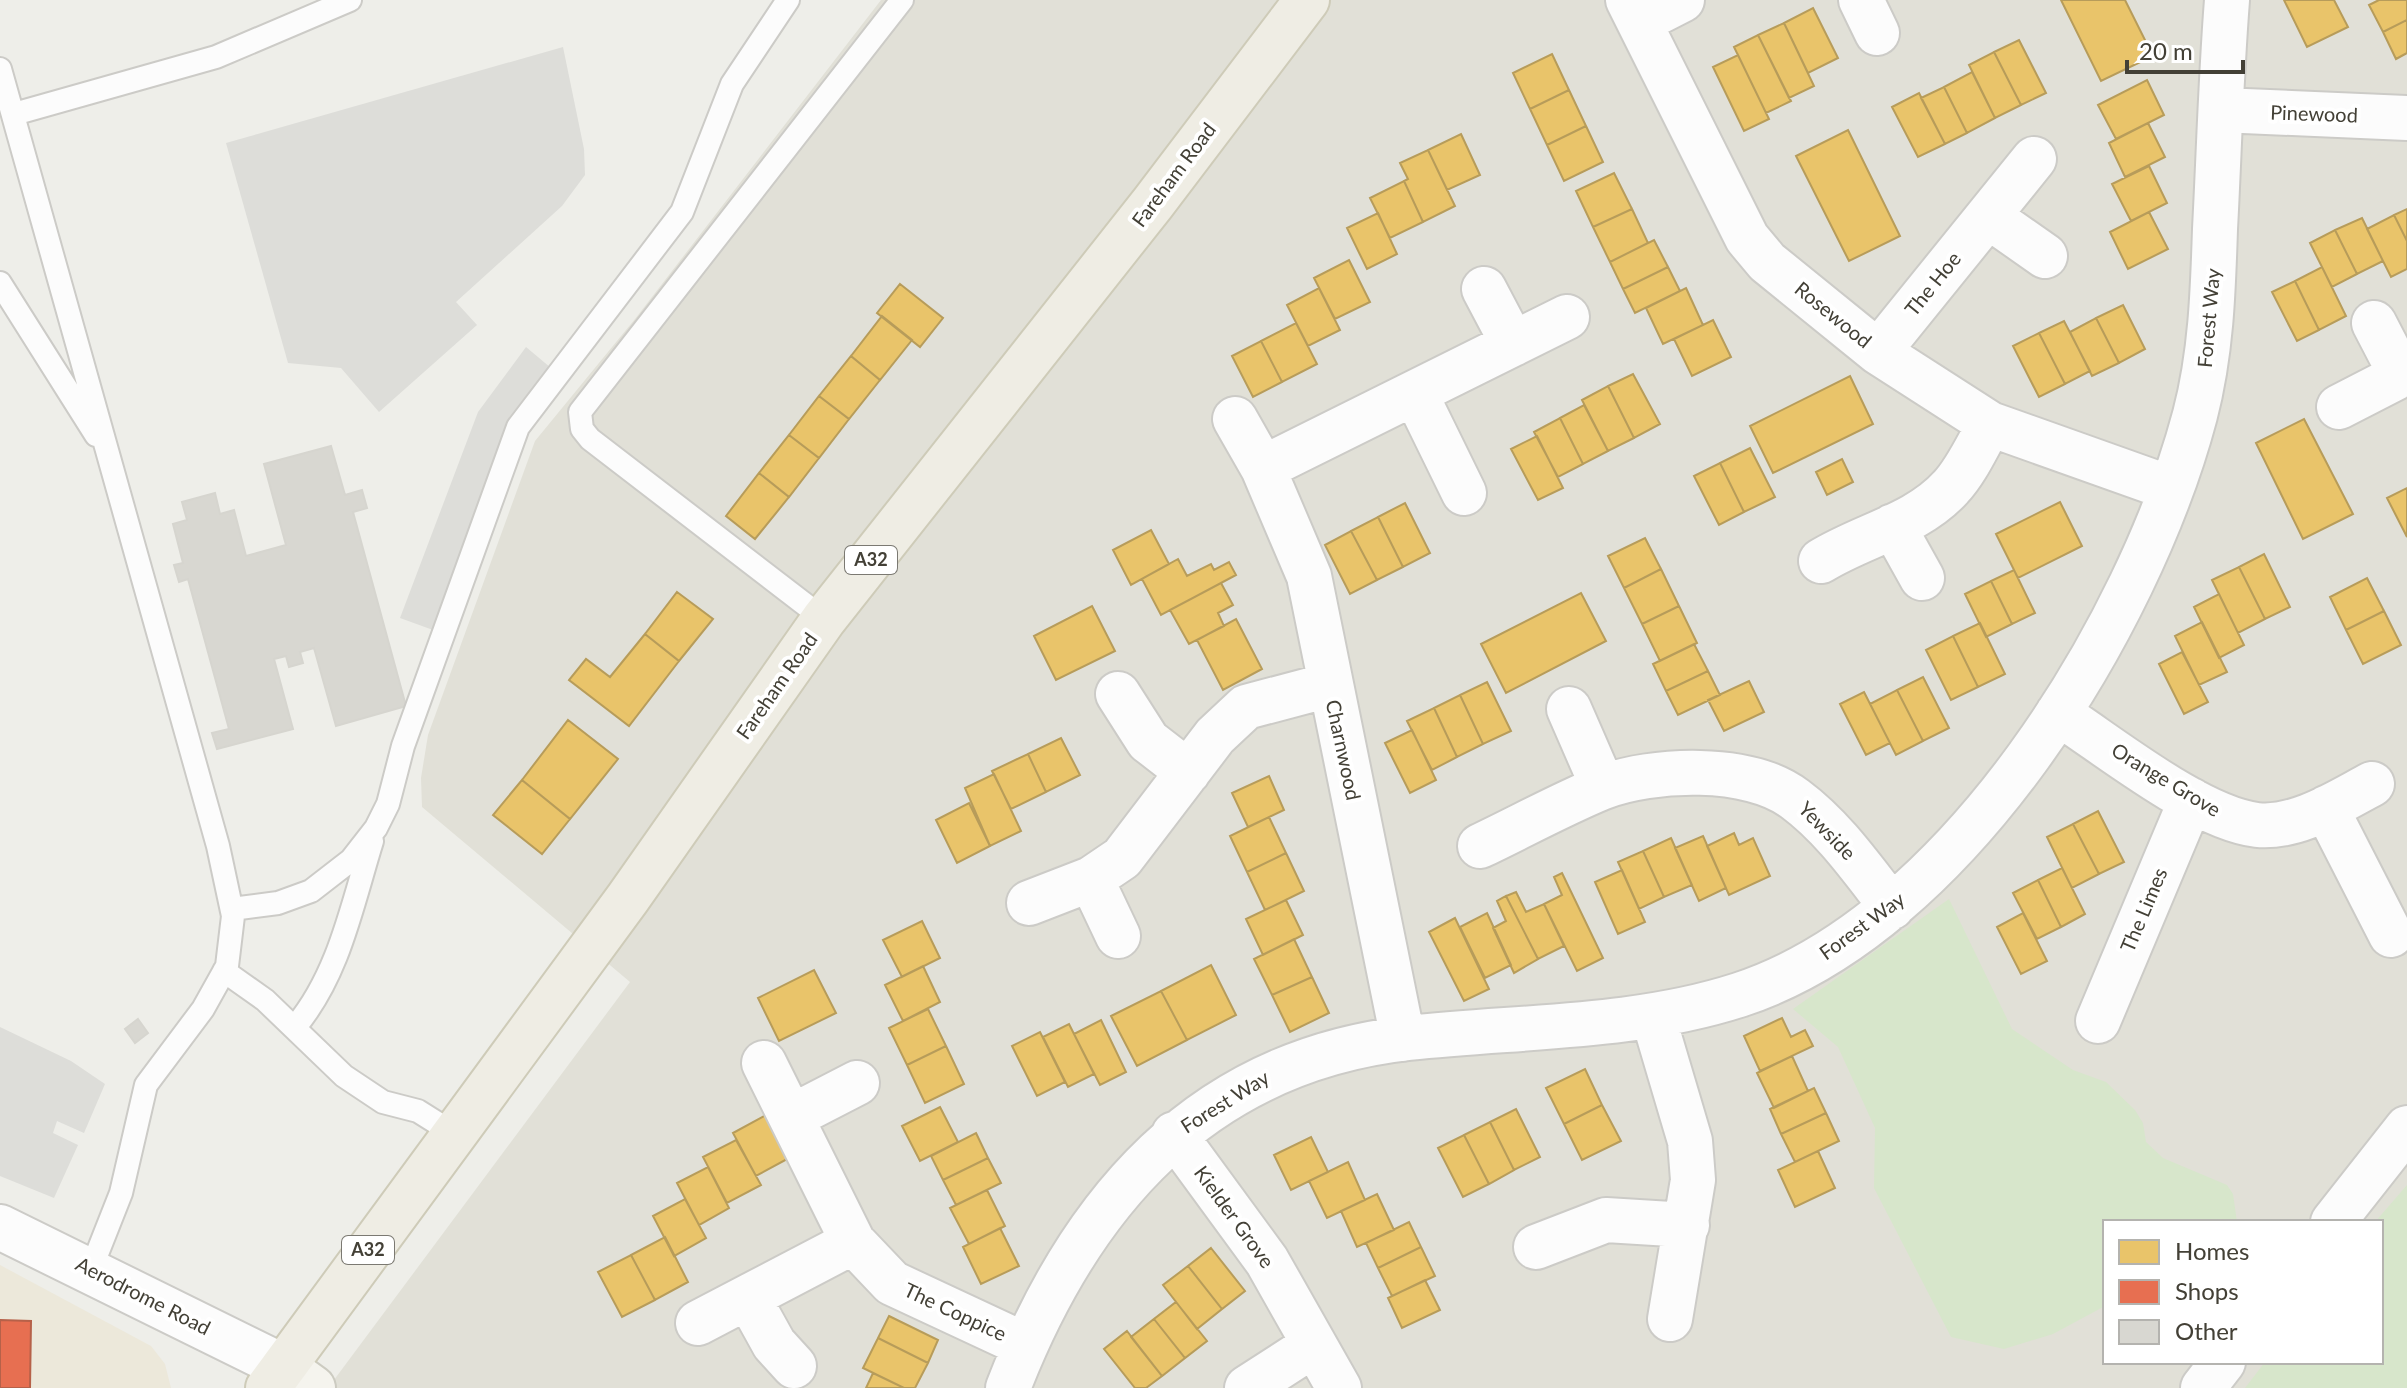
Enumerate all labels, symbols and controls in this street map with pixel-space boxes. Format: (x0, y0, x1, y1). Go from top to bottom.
scale bar (2127, 24, 2243, 74)
text: 20 m (2139, 36, 2193, 65)
street label: Pinewood (2270, 99, 2358, 127)
street label: Fareham Road (1126, 118, 1220, 231)
street label: The Hoe (1899, 247, 1965, 320)
street label: Forest Way (2192, 267, 2224, 369)
street label: Rosewood (1790, 276, 1877, 352)
road number: A32 (845, 546, 897, 574)
street label: Fareham Road (731, 628, 822, 743)
street label: Charnwood (1322, 697, 1366, 802)
street label: Orange Grove (2108, 737, 2225, 821)
street label: Yewside (1794, 796, 1861, 864)
street label: The Limes (2115, 864, 2172, 955)
street label: Forest Way (1814, 886, 1909, 964)
street label: Forest Way (1176, 1064, 1274, 1138)
street label: Kielder Grove (1190, 1161, 1280, 1272)
legend (2103, 1220, 2383, 1364)
road number: A32 (342, 1236, 394, 1264)
text: Homes (2175, 1236, 2249, 1265)
street label: Aerodrome Road (72, 1251, 215, 1339)
text: Shops (2175, 1276, 2239, 1305)
street label: The Coppice (900, 1277, 1010, 1345)
text: Other (2175, 1316, 2238, 1345)

